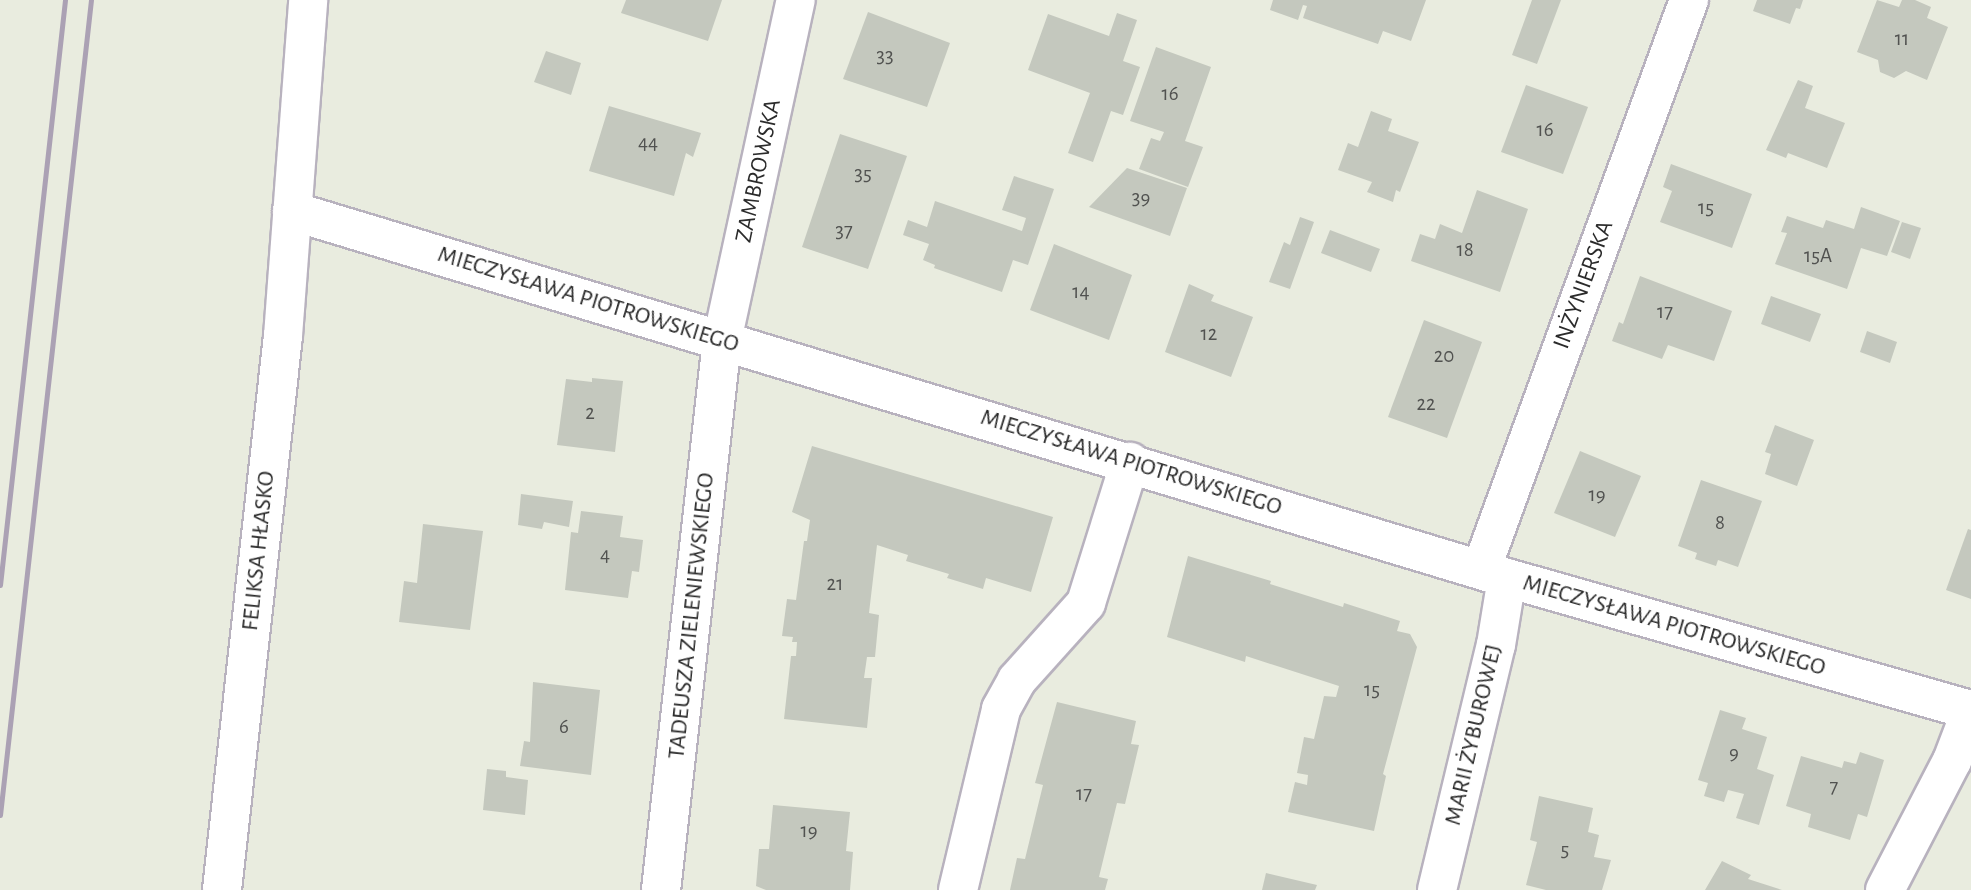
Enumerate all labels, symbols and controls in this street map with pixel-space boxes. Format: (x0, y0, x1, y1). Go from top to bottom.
house number: 11 (1895, 26, 1909, 52)
house number: 33 (876, 43, 894, 69)
house number: 16 (1161, 81, 1179, 107)
street label: ZAMBROWSKA (730, 97, 788, 245)
house number: 16 (1536, 117, 1554, 143)
house number: 44 (638, 130, 658, 156)
house number: 35 (854, 161, 872, 187)
house number: 39 (1132, 185, 1150, 211)
house number: 15 (1698, 195, 1714, 221)
street label: INŻYNIERSKA (1548, 217, 1620, 353)
house number: 37 (835, 218, 853, 244)
house number: 18 (1456, 237, 1474, 263)
street label: MIECZYSŁAWA PIOTROWSKIEGO (434, 240, 742, 360)
house number: 15A (1804, 243, 1832, 269)
house number: 14 (1072, 279, 1090, 305)
house number: 17 (1657, 299, 1673, 325)
house number: 12 (1201, 321, 1217, 347)
house number: 20 (1434, 343, 1454, 369)
house number: 22 (1416, 391, 1436, 417)
house number: 2 (585, 400, 595, 426)
street label: MIECZYSŁAWA PIOTROWSKIEGO (977, 403, 1285, 523)
street label: FELIKSA HŁASKO (236, 470, 282, 632)
street label: TADEUSZA ZIELENIEWSKIEGO (663, 471, 721, 761)
house number: 19 (1588, 482, 1606, 508)
house number: 8 (1715, 510, 1725, 536)
house number: 4 (600, 542, 610, 568)
street label: MIECZYSŁAWA PIOTROWSKIEGO (1519, 569, 1829, 683)
house number: 21 (827, 571, 843, 597)
street label: MARII ŻYBUROWEJ (1439, 642, 1509, 828)
house number: 15 (1364, 677, 1380, 703)
house number: 6 (559, 714, 569, 740)
house number: 9 (1729, 740, 1739, 766)
house number: 7 (1830, 774, 1838, 800)
house number: 17 (1076, 781, 1092, 807)
house number: 19 (800, 818, 818, 844)
house number: 5 (1561, 837, 1569, 863)

